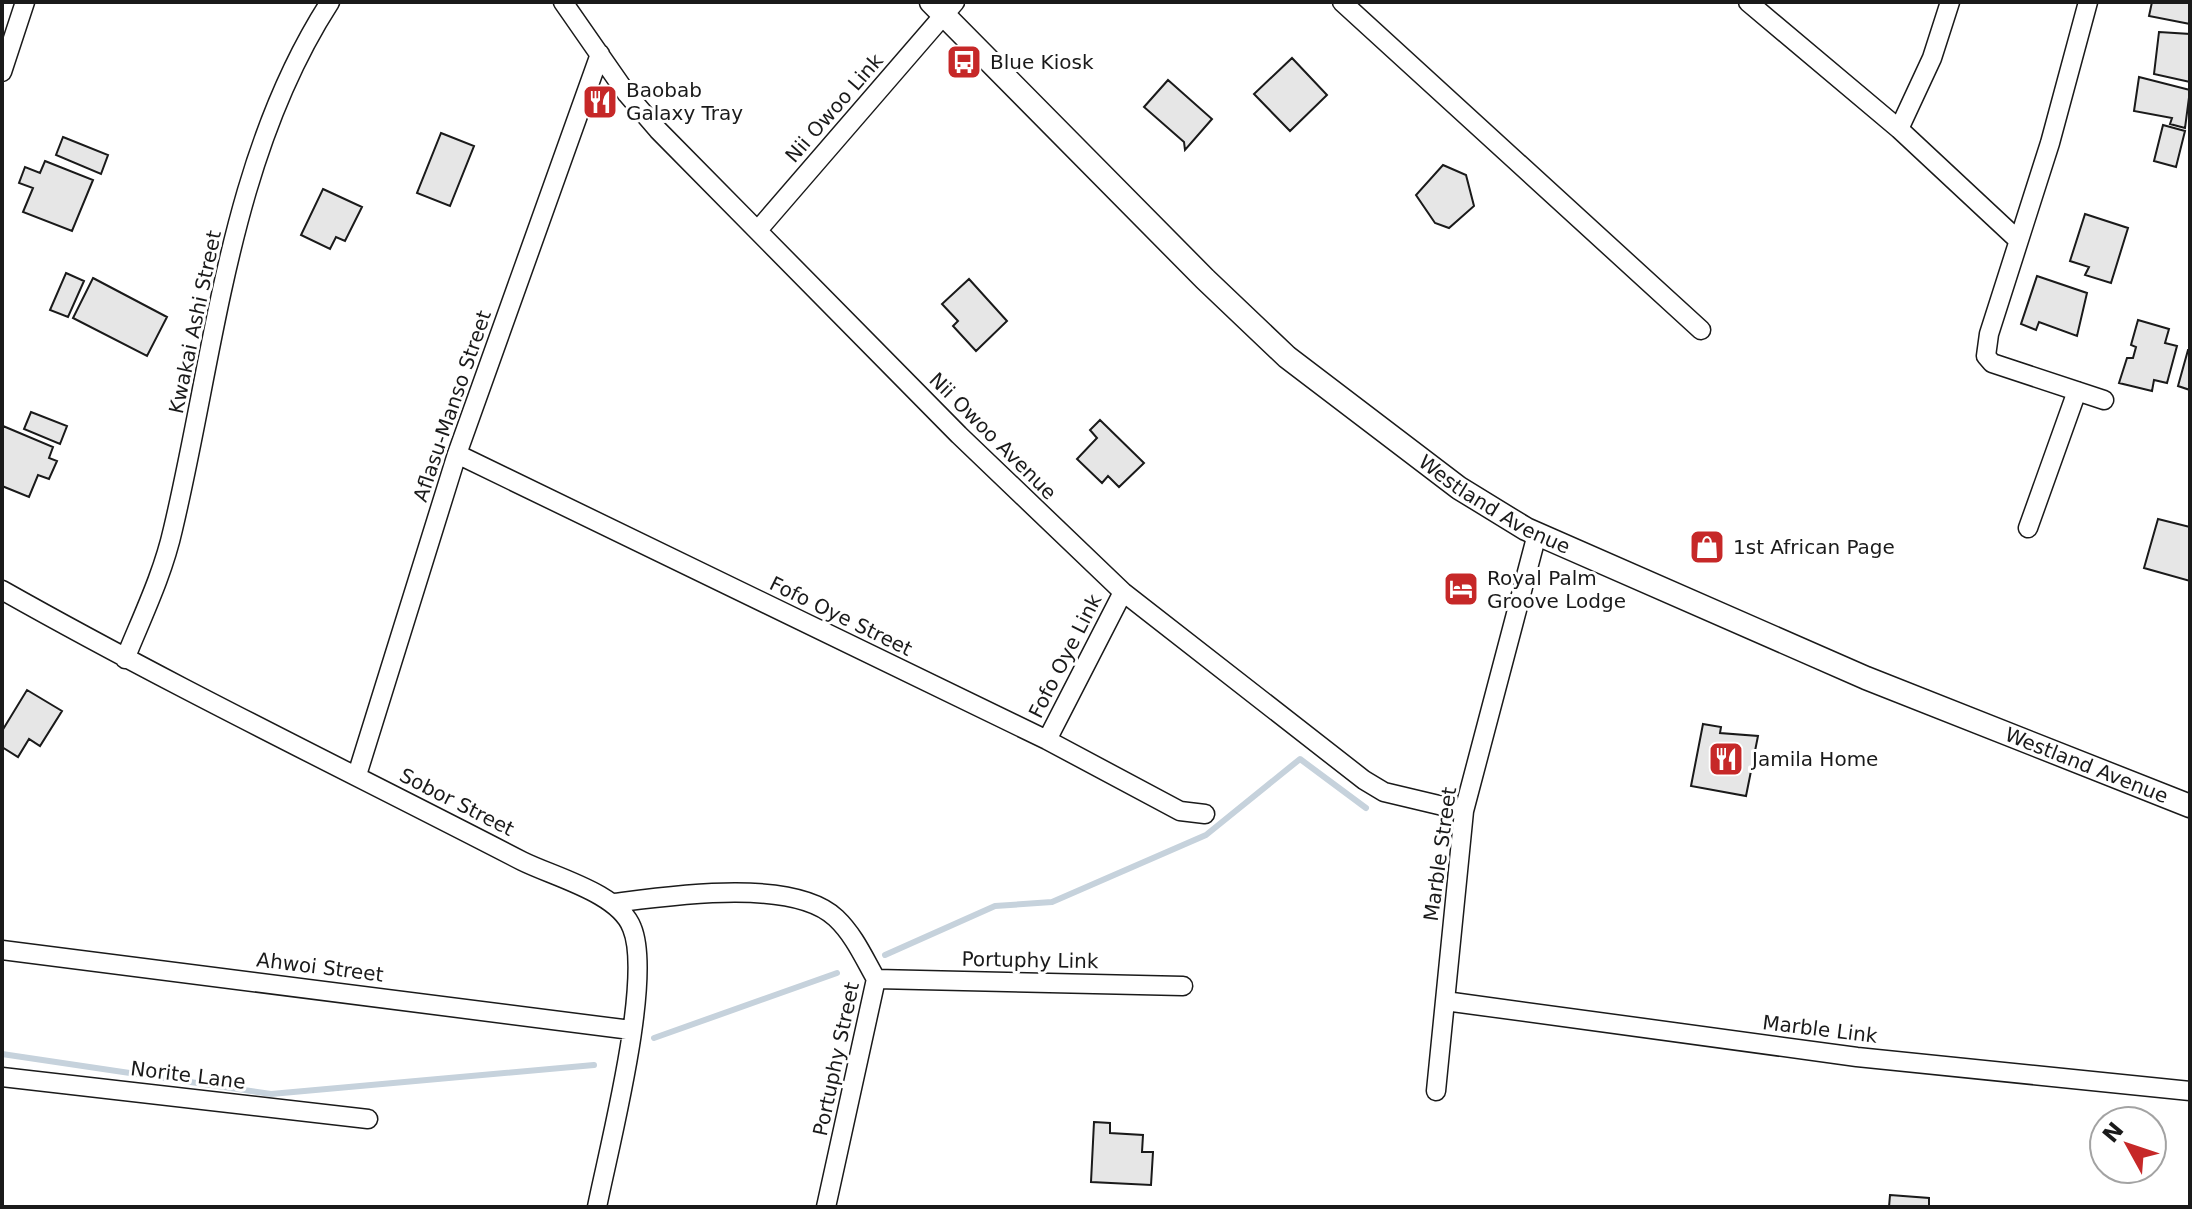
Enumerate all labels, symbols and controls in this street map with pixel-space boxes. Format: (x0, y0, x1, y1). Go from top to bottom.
bus stop icon: Blue Kiosk (945, 43, 983, 81)
street label: Nii Owoo Link (780, 48, 888, 167)
place label: Blue Kiosk (990, 50, 1094, 74)
place label: Baobab Galaxy Tray (626, 78, 743, 125)
restaurant icon: Baobab Galaxy Tray (581, 83, 619, 121)
street label: Kwakai Ashi Street (164, 228, 226, 416)
street label: Aflasu-Manso Street (408, 307, 496, 505)
street label: Nii Owoo Avenue (925, 368, 1061, 504)
street label: Westland Avenue (1414, 450, 1574, 559)
shop icon: 1st African Page (1688, 528, 1726, 566)
place label: 1st African Page (1733, 535, 1895, 559)
place label: Royal Palm Groove Lodge (1487, 566, 1626, 613)
hotel icon: Royal Palm Groove Lodge (1442, 570, 1480, 608)
street label: Fofo Oye Street (766, 571, 916, 661)
street label: Fofo Oye Link (1023, 590, 1107, 722)
street label: Westland Avenue (2002, 722, 2172, 808)
restaurant icon: Jamila Home (1707, 740, 1745, 778)
place label: Jamila Home (1750, 747, 1878, 771)
street label: Sobor Street (396, 763, 518, 841)
street label: Marble Street (1419, 785, 1461, 923)
street label: Ahwoi Street (255, 947, 385, 987)
street label: Portuphy Link (961, 947, 1099, 973)
street label: Portuphy Street (808, 980, 864, 1138)
street label: Marble Link (1761, 1010, 1879, 1048)
street label: Norite Lane (129, 1056, 247, 1094)
north arrow (2088, 1105, 2168, 1185)
text: N (2098, 1117, 2129, 1148)

